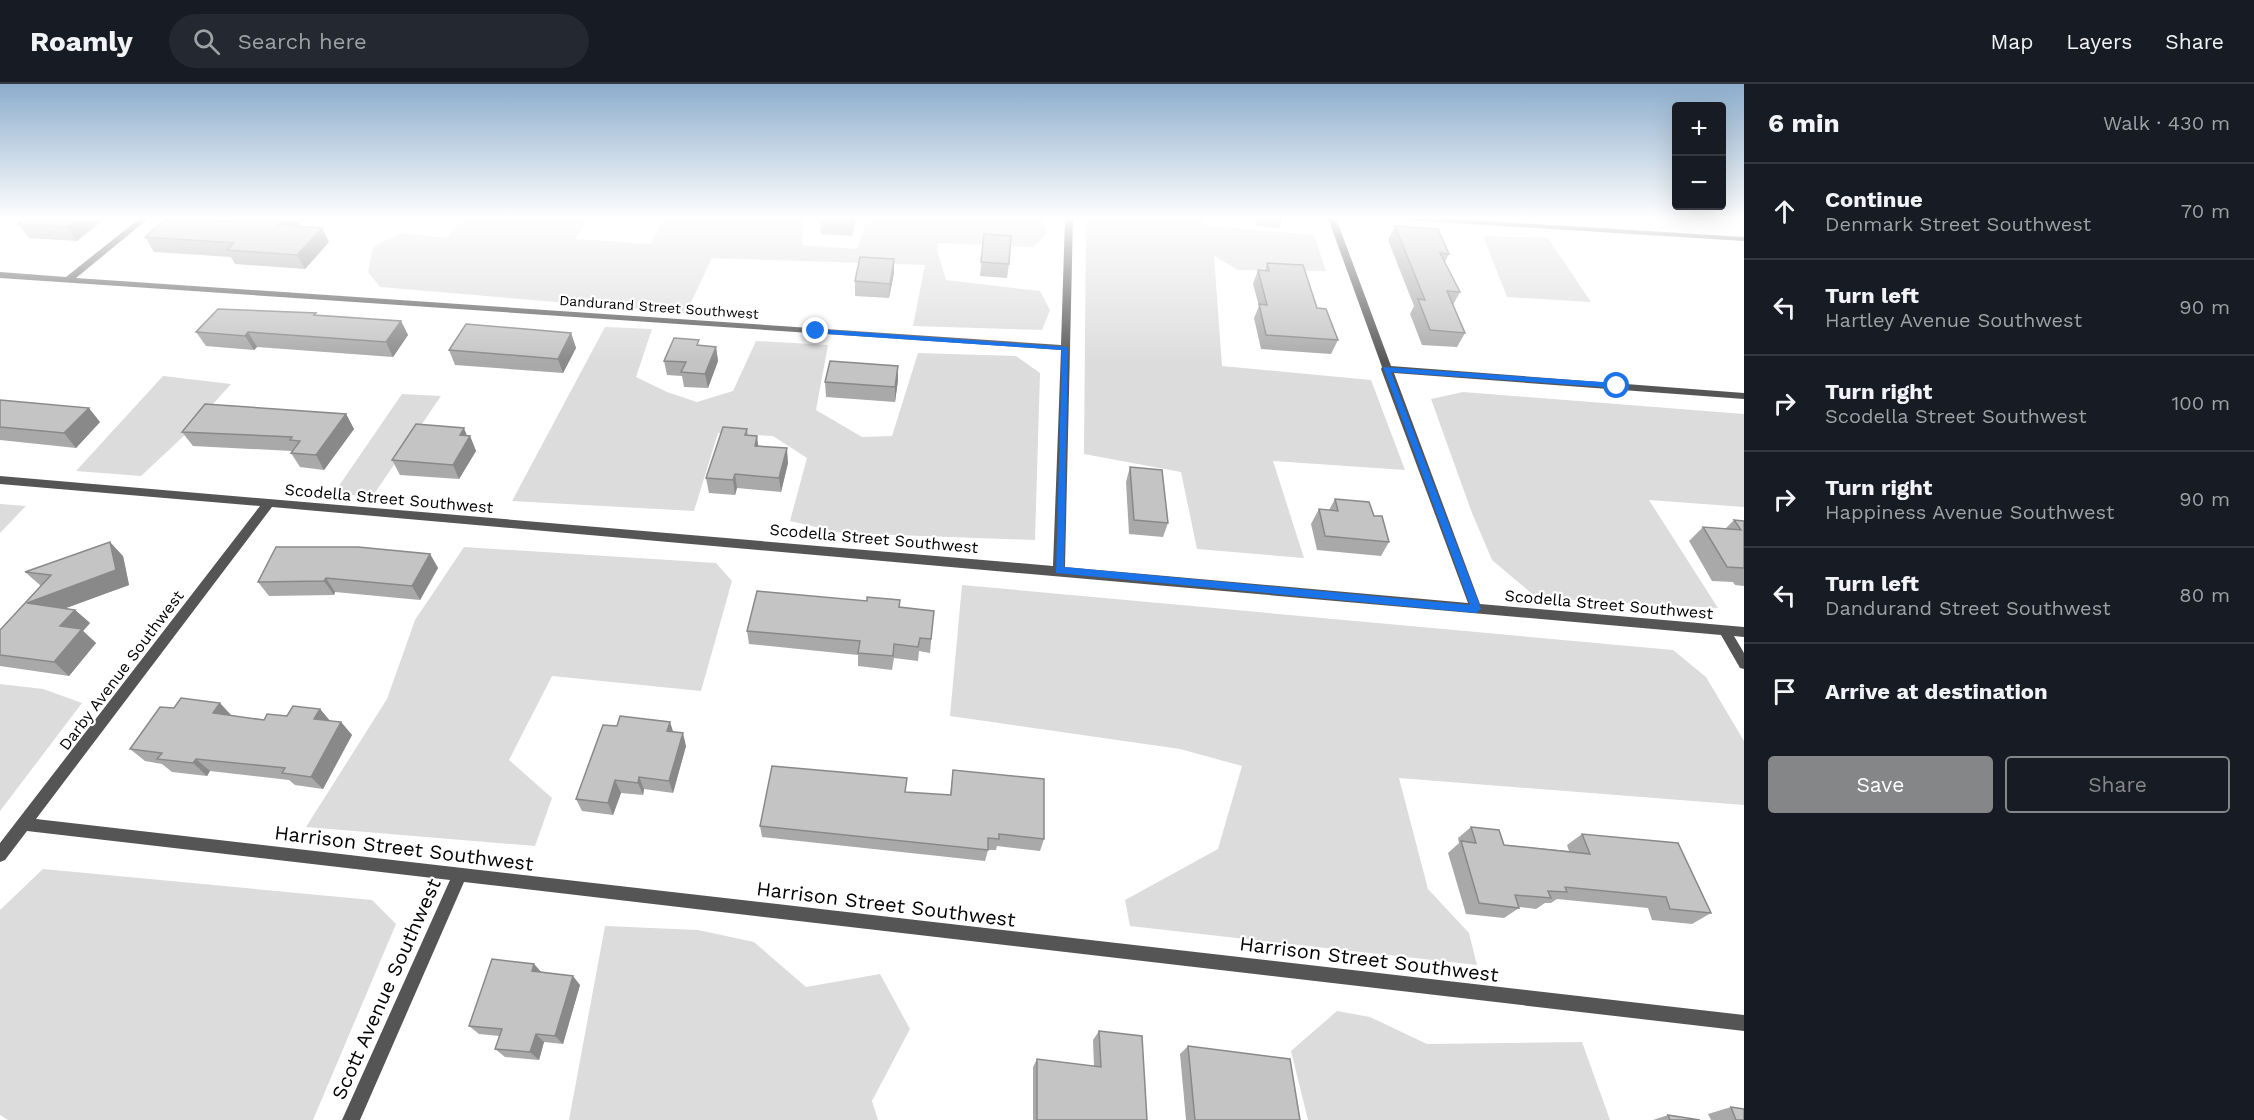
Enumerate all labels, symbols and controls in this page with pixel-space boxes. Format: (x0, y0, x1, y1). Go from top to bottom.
search box (169, 14, 589, 68)
text: Roamly (30, 25, 133, 58)
icon: search (190, 25, 223, 58)
text: Search here (238, 29, 367, 54)
text: Map (1990, 29, 2033, 54)
text: Layers (2066, 29, 2132, 54)
text: Share (2165, 29, 2224, 54)
map controls (1672, 102, 1726, 210)
button: + (1672, 102, 1726, 156)
text: 6 min (1768, 108, 1840, 138)
text: Walk · 430 m (2103, 111, 2230, 135)
button: − (1672, 156, 1726, 210)
text: Continue (1825, 187, 1923, 212)
icon: ahead (1768, 195, 1801, 228)
text: 70 m (2181, 199, 2230, 223)
text: Denmark Street Southwest (1825, 212, 2091, 236)
text: Turn left (1825, 283, 1919, 308)
icon: left (1768, 291, 1801, 324)
street label: Dandurand Street Southwest (559, 292, 759, 322)
text: 90 m (2179, 295, 2230, 319)
text: Hartley Avenue Southwest (1825, 308, 2082, 332)
route end (802, 317, 828, 343)
route start (1603, 372, 1629, 398)
text: Turn right (1825, 379, 1932, 404)
icon: right (1768, 387, 1801, 420)
text: 100 m (2171, 391, 2230, 415)
text: Scodella Street Southwest (1825, 404, 2087, 428)
text: Turn right (1825, 475, 1932, 500)
street label: Scodella Street Southwest (284, 480, 494, 517)
icon: right (1768, 483, 1801, 516)
text: 90 m (2179, 487, 2230, 511)
text: Happiness Avenue Southwest (1825, 500, 2114, 524)
street label: Scodella Street Southwest (769, 520, 979, 557)
text: Turn left (1825, 571, 1919, 596)
icon: left (1768, 579, 1801, 612)
text: 80 m (2179, 583, 2230, 607)
street label: Darby Avenue Southwest (55, 586, 188, 754)
street label: Scodella Street Southwest (1504, 586, 1714, 623)
text: Dandurand Street Southwest (1825, 596, 2111, 620)
icon: arrive (1768, 675, 1801, 708)
text: Arrive at destination (1825, 679, 2048, 704)
button: Save (1768, 756, 1993, 813)
button: Share (2005, 756, 2230, 813)
street label: Harrison Street Southwest (273, 820, 536, 876)
street label: Scott Avenue Southwest (326, 874, 446, 1103)
street label: Harrison Street Southwest (755, 876, 1018, 932)
street label: Harrison Street Southwest (1238, 931, 1501, 987)

